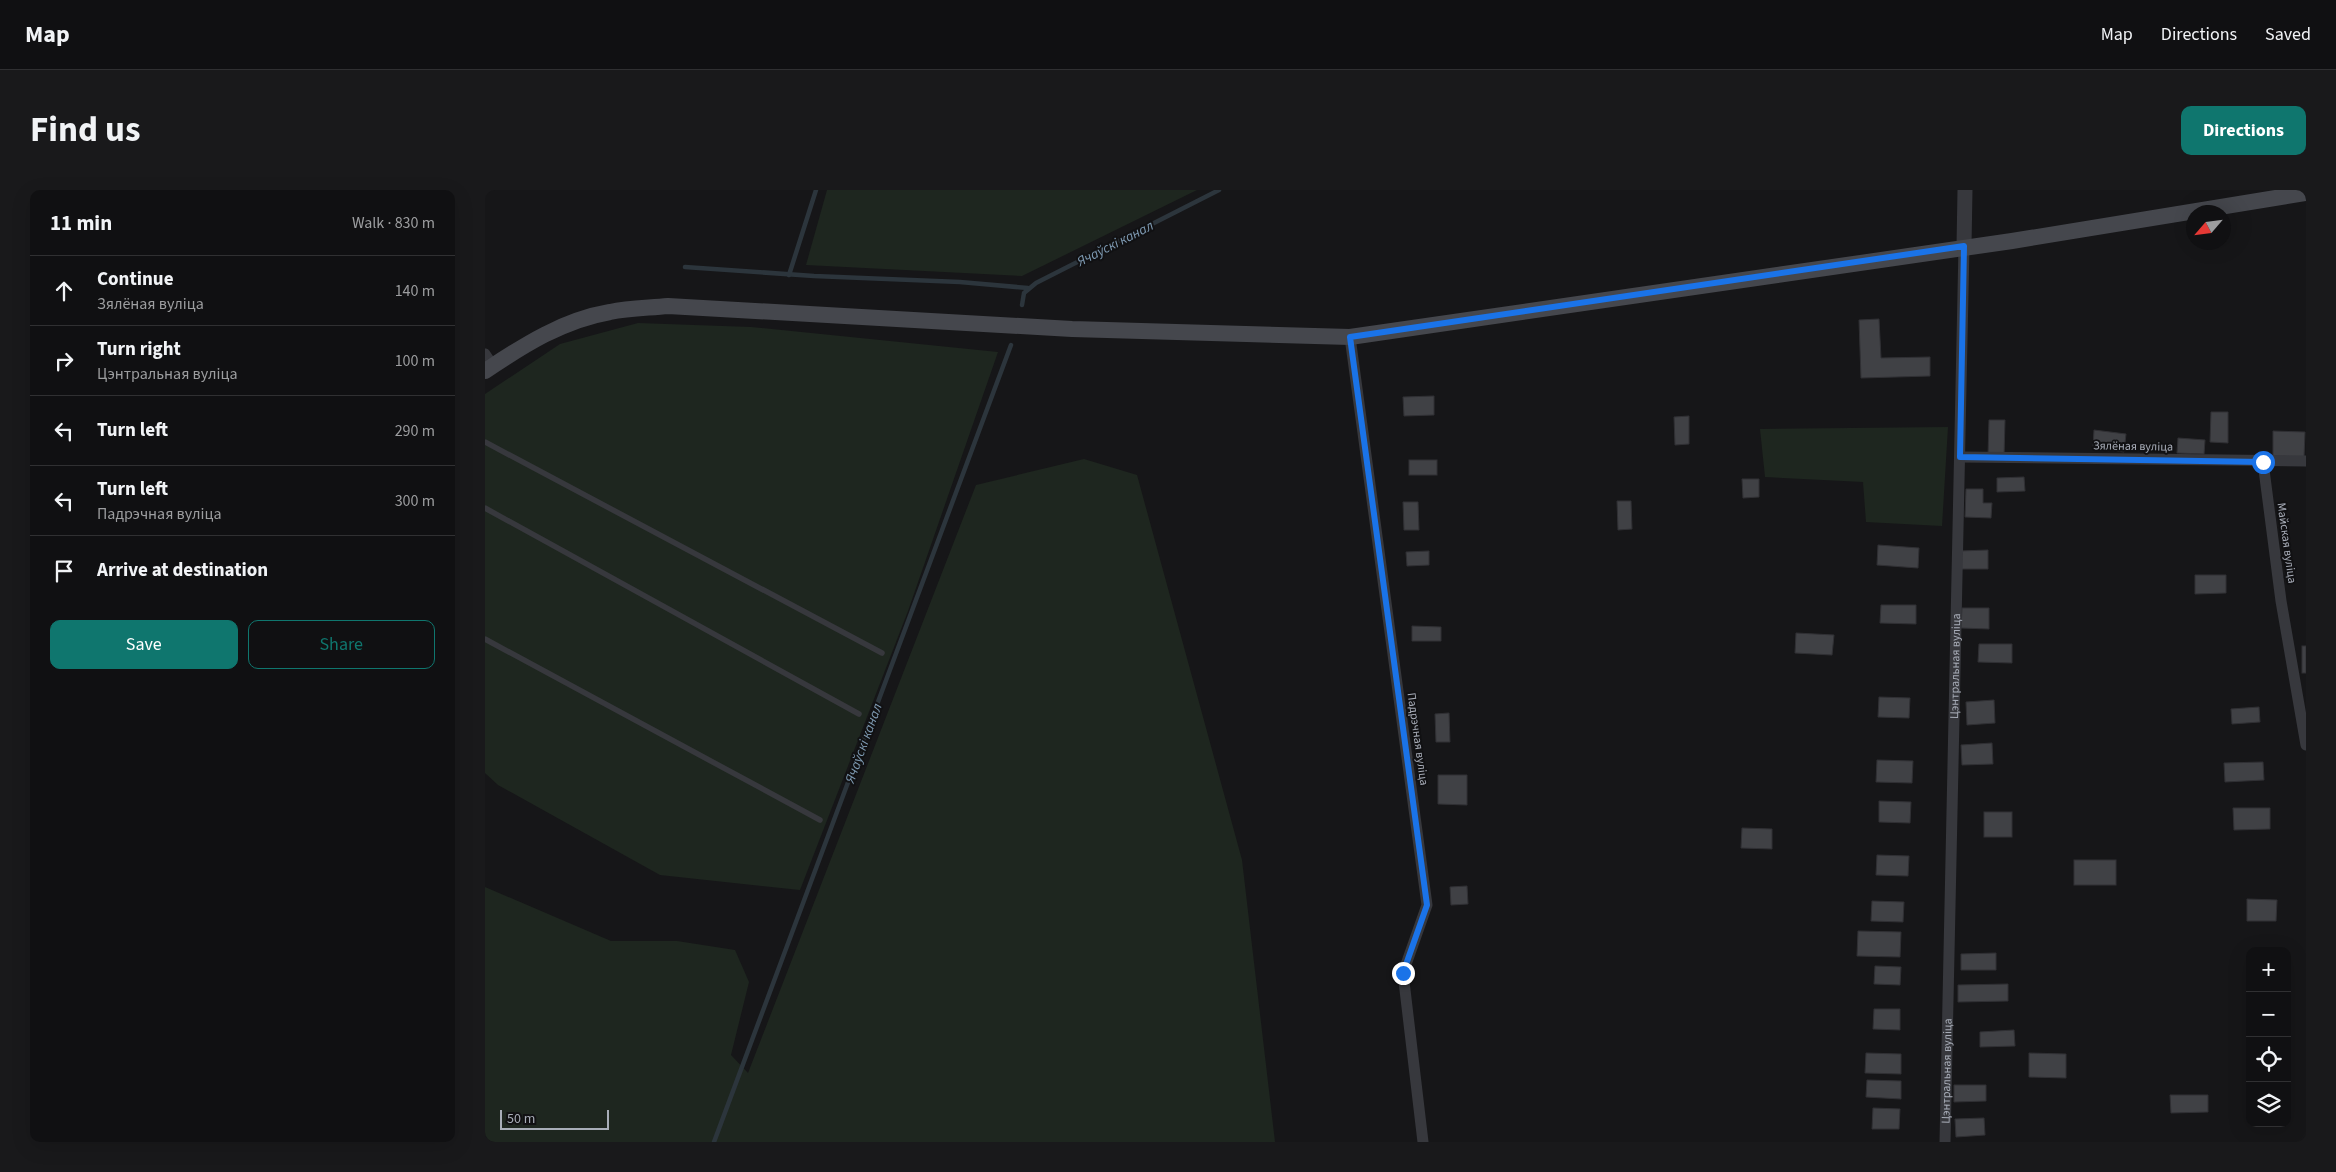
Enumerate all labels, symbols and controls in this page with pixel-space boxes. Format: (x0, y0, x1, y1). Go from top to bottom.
text: Map (25, 17, 70, 52)
text: Map (2101, 22, 2133, 47)
text: Directions (2161, 22, 2237, 47)
text: Saved (2265, 22, 2311, 47)
text: Find us (30, 105, 140, 155)
button: Directions (2181, 106, 2306, 155)
north arrow (2186, 205, 2231, 250)
text: 11 min (50, 208, 112, 238)
text: Walk · 830 m (352, 212, 435, 234)
water label: Ячаўскі канал (1073, 216, 1157, 272)
text: Continue (97, 266, 174, 293)
icon: ahead (50, 277, 78, 305)
text: 140 m (395, 280, 435, 302)
text: Зялёная вуліца (97, 293, 204, 315)
text: Turn right (97, 336, 181, 363)
icon: right (50, 347, 78, 375)
text: 100 m (395, 350, 435, 372)
text: Цэнтральная вуліца (97, 363, 238, 385)
icon: left (50, 417, 78, 445)
text: Turn left (97, 417, 168, 444)
text: 290 m (395, 420, 435, 442)
street label: Зялёная вуліца (2093, 437, 2173, 456)
route start (2252, 451, 2275, 474)
text: Turn left (97, 476, 168, 503)
icon: left (50, 487, 78, 515)
text: 300 m (395, 490, 435, 512)
street label: Майская вуліца (2272, 502, 2301, 584)
text: Падрэчная вуліца (97, 503, 222, 525)
icon: arrive (50, 557, 78, 585)
text: Arrive at destination (97, 557, 268, 584)
street label: Цэнтральная вуліца (1946, 613, 1965, 719)
button: Save (50, 620, 238, 669)
button: Share (248, 620, 435, 669)
street label: Падрэчная вуліца (1403, 692, 1432, 786)
water label: Ячаўскі канал (840, 701, 888, 787)
map controls (2246, 947, 2291, 1127)
button: + (2246, 947, 2291, 992)
route end (1392, 962, 1415, 985)
button: − (2246, 992, 2291, 1037)
street label: Цэнтральная вуліца (1937, 1018, 1957, 1124)
button: locate (2246, 1037, 2291, 1082)
button: layers (2246, 1082, 2291, 1127)
scale bar (500, 1107, 609, 1130)
text: 50 m (507, 1109, 535, 1129)

